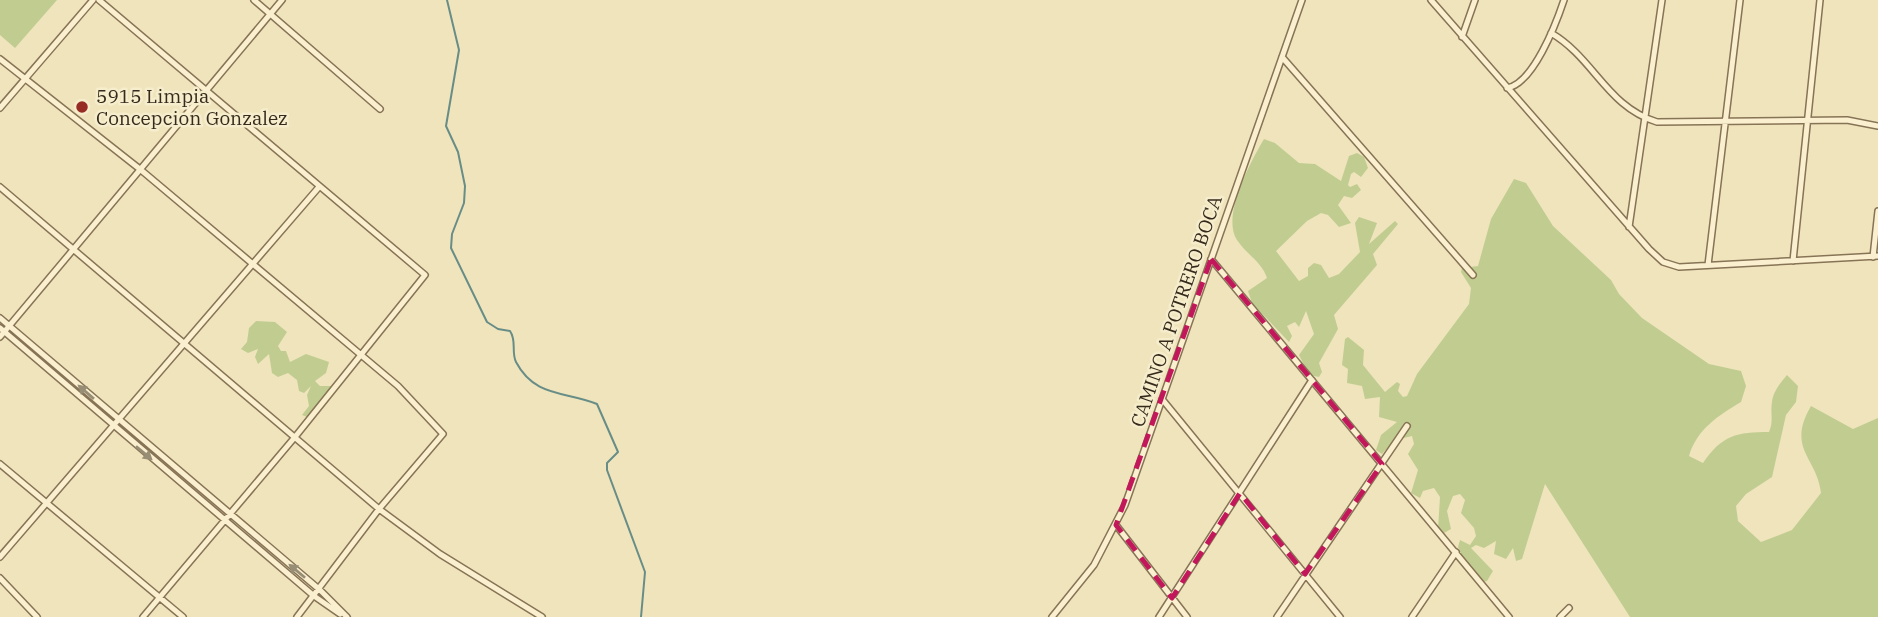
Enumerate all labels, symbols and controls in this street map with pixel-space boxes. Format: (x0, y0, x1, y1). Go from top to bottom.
place label: 5915 Limpia Concepcion Gonzalez (96, 84, 288, 130)
marker: 5915 Limpia Concepcion Gonzalez (74, 99, 90, 115)
street label: CAMINO A POTRERO BOCA (1125, 192, 1227, 430)
one-way arrow (77, 384, 95, 400)
one-way arrow (136, 445, 153, 460)
one-way arrow (288, 564, 305, 579)

